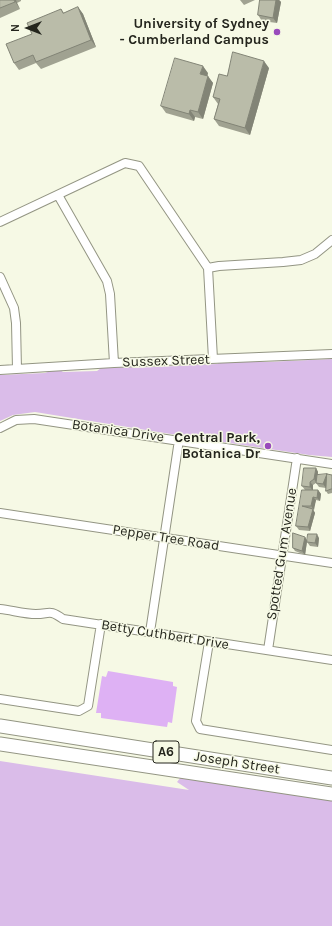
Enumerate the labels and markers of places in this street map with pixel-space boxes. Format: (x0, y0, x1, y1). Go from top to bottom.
place label: University of Sydney - Cumberland Campus (119, 16, 269, 48)
marker: University of Sydney - Cumberland Campus (272, 27, 282, 37)
place label: Central Park, Botanica Dr (174, 430, 260, 462)
marker: Central Park, Botanica Dr (263, 441, 273, 451)

